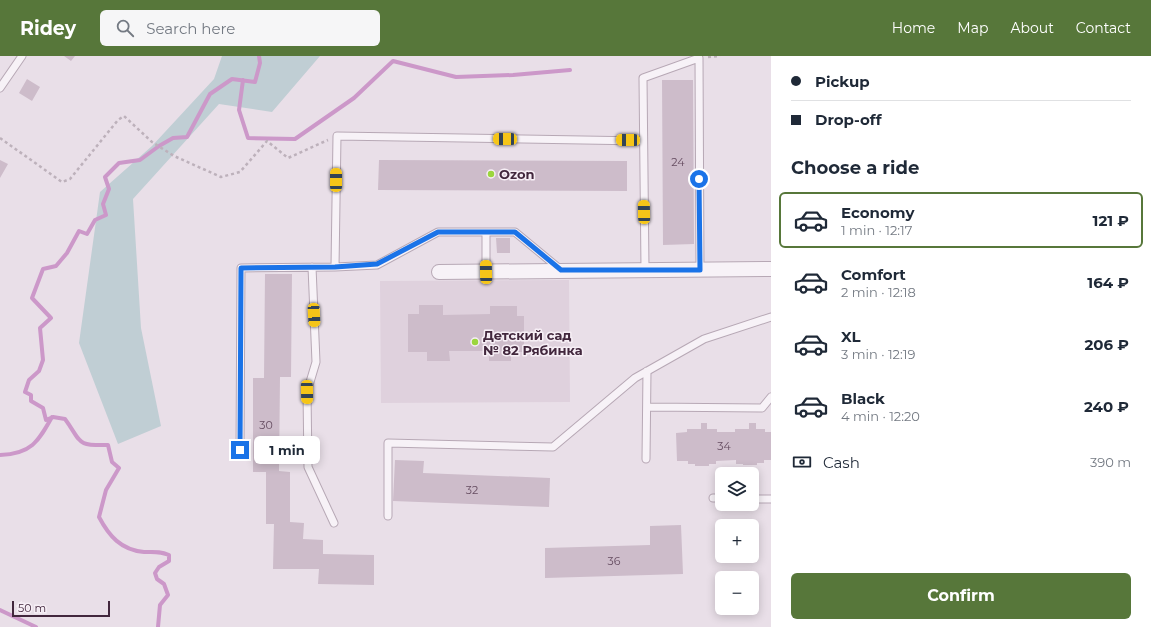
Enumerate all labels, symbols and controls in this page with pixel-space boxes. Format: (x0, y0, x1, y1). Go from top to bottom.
search box (100, 10, 380, 46)
text: Ridey (20, 17, 76, 40)
icon: search (114, 17, 136, 39)
text: Search here (146, 19, 235, 38)
text: Home (892, 19, 935, 37)
text: Map (957, 19, 988, 37)
text: About (1010, 19, 1054, 37)
text: Contact (1076, 19, 1131, 37)
text: Pickup (815, 72, 870, 91)
text: Drop-off (815, 110, 882, 129)
car (493, 133, 517, 145)
car (616, 134, 640, 146)
house number: 24 (671, 155, 685, 169)
text: Choose a ride (791, 157, 919, 179)
place label: Ozon (499, 166, 534, 182)
car (330, 168, 342, 192)
marker: Ozon (486, 169, 496, 179)
route start (690, 170, 708, 188)
car (638, 200, 650, 224)
icon: car (793, 202, 829, 238)
text: Economy (841, 203, 914, 222)
text: 121 ₽ (1093, 211, 1129, 230)
text: 1 min · 12:17 (841, 222, 912, 238)
car (480, 260, 492, 284)
icon: car (793, 264, 829, 300)
text: Comfort (841, 265, 906, 284)
text: 164 ₽ (1087, 273, 1129, 292)
text: 2 min · 12:18 (841, 284, 916, 300)
car (307, 303, 321, 327)
icon: car (793, 326, 829, 362)
place label: Детский сад № 82 Рябинка (483, 327, 583, 358)
text: XL (841, 327, 860, 346)
text: 206 ₽ (1085, 335, 1129, 354)
marker: Детский сад № 82 Рябинка (470, 337, 480, 347)
text: 3 min · 12:19 (841, 346, 915, 362)
car (301, 380, 313, 404)
icon: car (793, 388, 829, 424)
text: Black (841, 389, 885, 408)
text: 240 ₽ (1084, 397, 1129, 416)
text: 4 min · 12:20 (841, 408, 920, 424)
house number: 30 (259, 418, 273, 432)
callout: 1 min (254, 436, 320, 464)
house number: 34 (717, 439, 731, 453)
route end (231, 441, 249, 459)
text: 1 min (269, 442, 305, 458)
icon: cash (791, 451, 813, 473)
text: Cash (823, 453, 860, 472)
text: 390 m (1090, 454, 1131, 470)
map controls (715, 467, 759, 615)
button: layers (715, 467, 759, 511)
house number: 32 (466, 483, 478, 497)
button: + (715, 519, 759, 563)
house number: 36 (608, 554, 621, 568)
button: − (715, 571, 759, 615)
button: Confirm (791, 573, 1131, 619)
scale bar (12, 599, 110, 618)
text: 50 m (18, 601, 46, 615)

